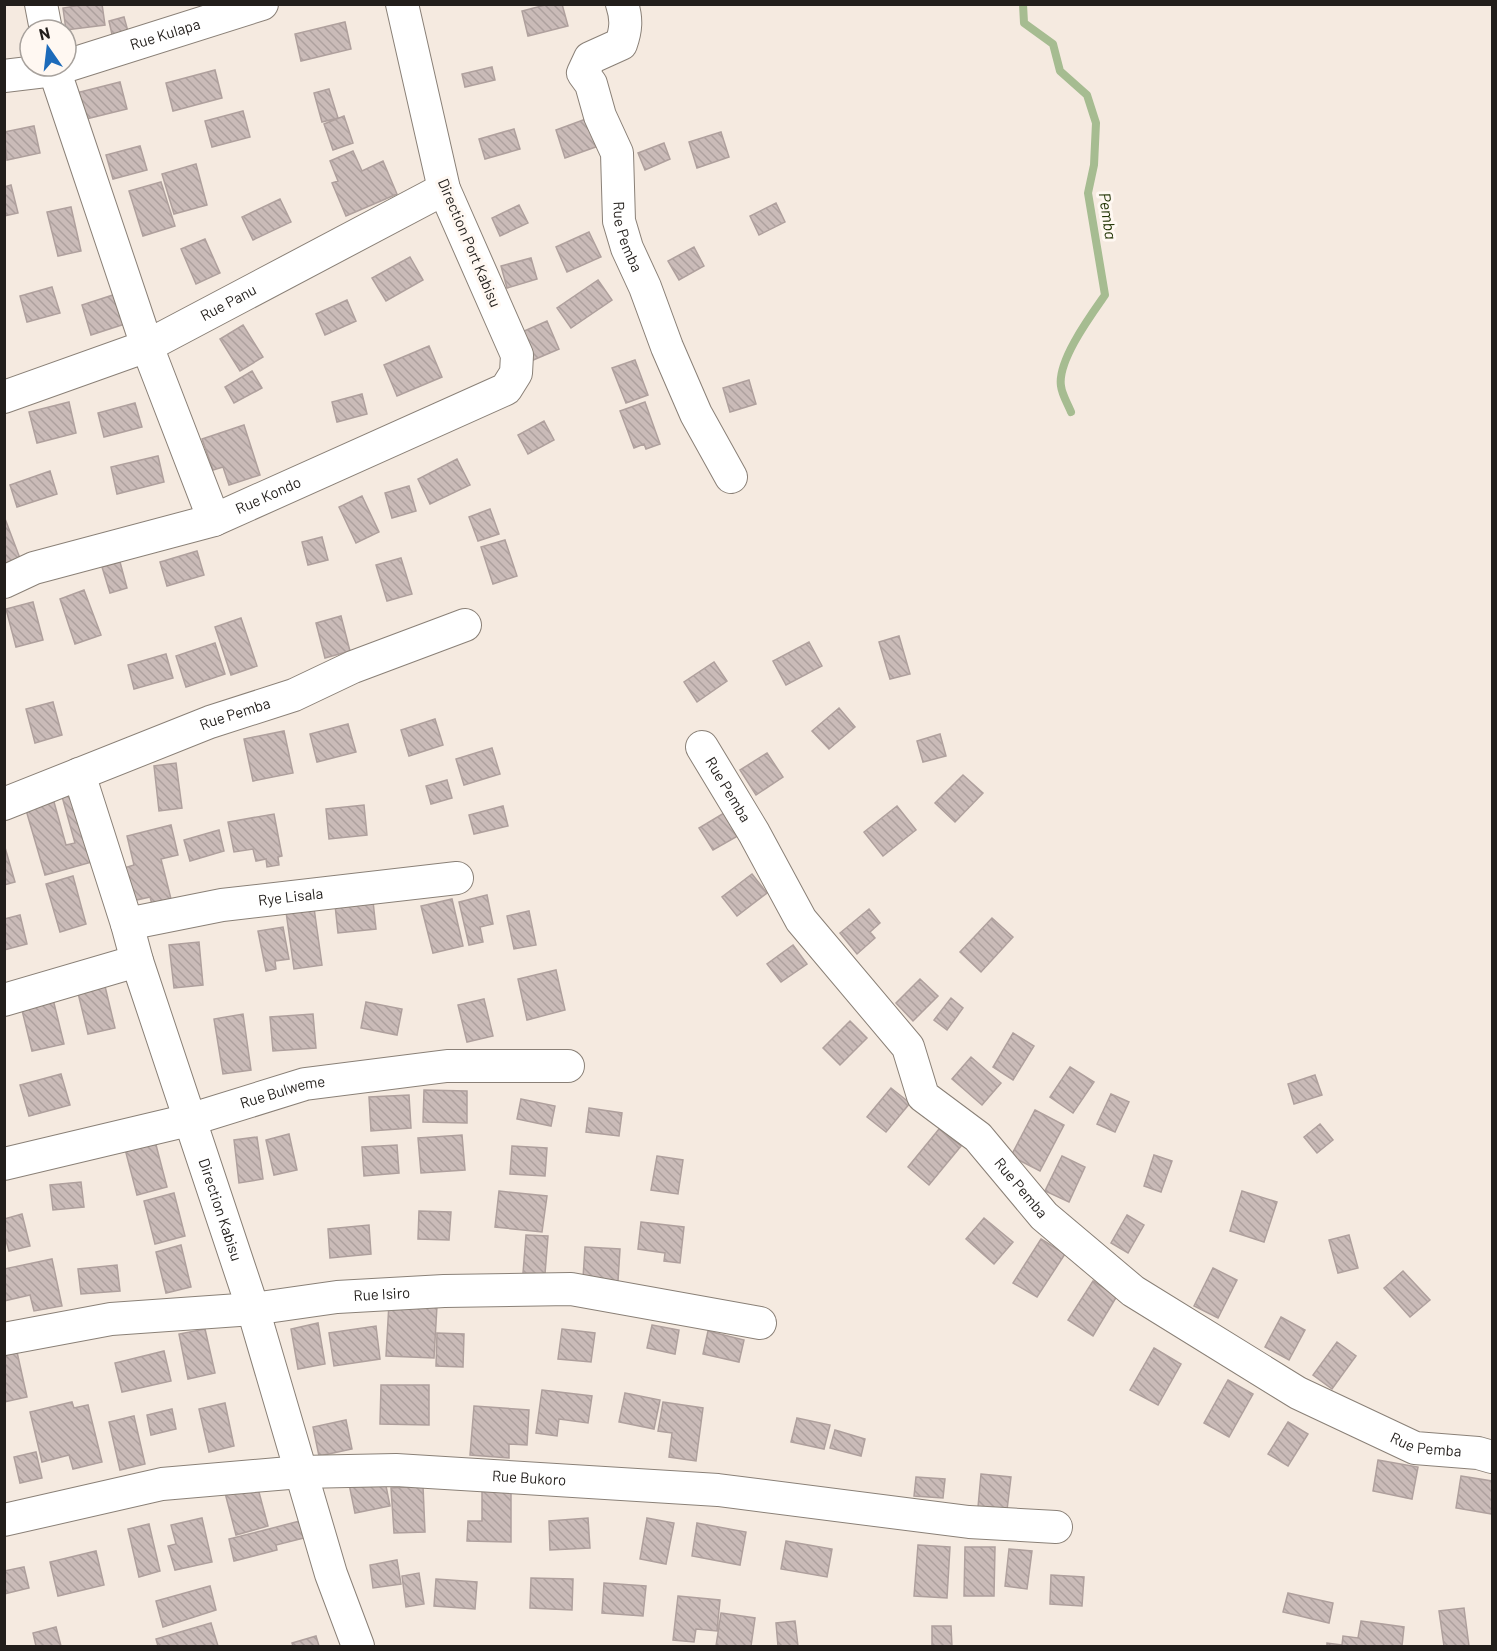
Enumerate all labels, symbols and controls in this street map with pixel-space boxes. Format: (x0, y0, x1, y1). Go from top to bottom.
street label: Rue Kulapa (128, 14, 202, 53)
north arrow (18, 18, 78, 78)
text: N (37, 22, 52, 43)
street label: Direction Port Kabisu (435, 176, 505, 310)
water label: Pemba (1096, 191, 1121, 240)
street label: Rue Pemba (610, 201, 647, 274)
street label: Rue Panu (197, 280, 259, 324)
street label: Rue Kondo (232, 472, 303, 517)
street label: Rue Pemba (197, 693, 272, 733)
street label: Rue Pemba (702, 753, 755, 825)
street label: Rye Lisala (257, 883, 324, 909)
street label: Rue Bulweme (238, 1072, 326, 1112)
street label: Rue Pemba (991, 1154, 1052, 1221)
street label: Direction Kabisu (195, 1156, 246, 1263)
street label: Rue Isiro (353, 1283, 411, 1304)
street label: Rue Pemba (1388, 1428, 1462, 1460)
street label: Rue Bukoro (491, 1466, 567, 1489)

